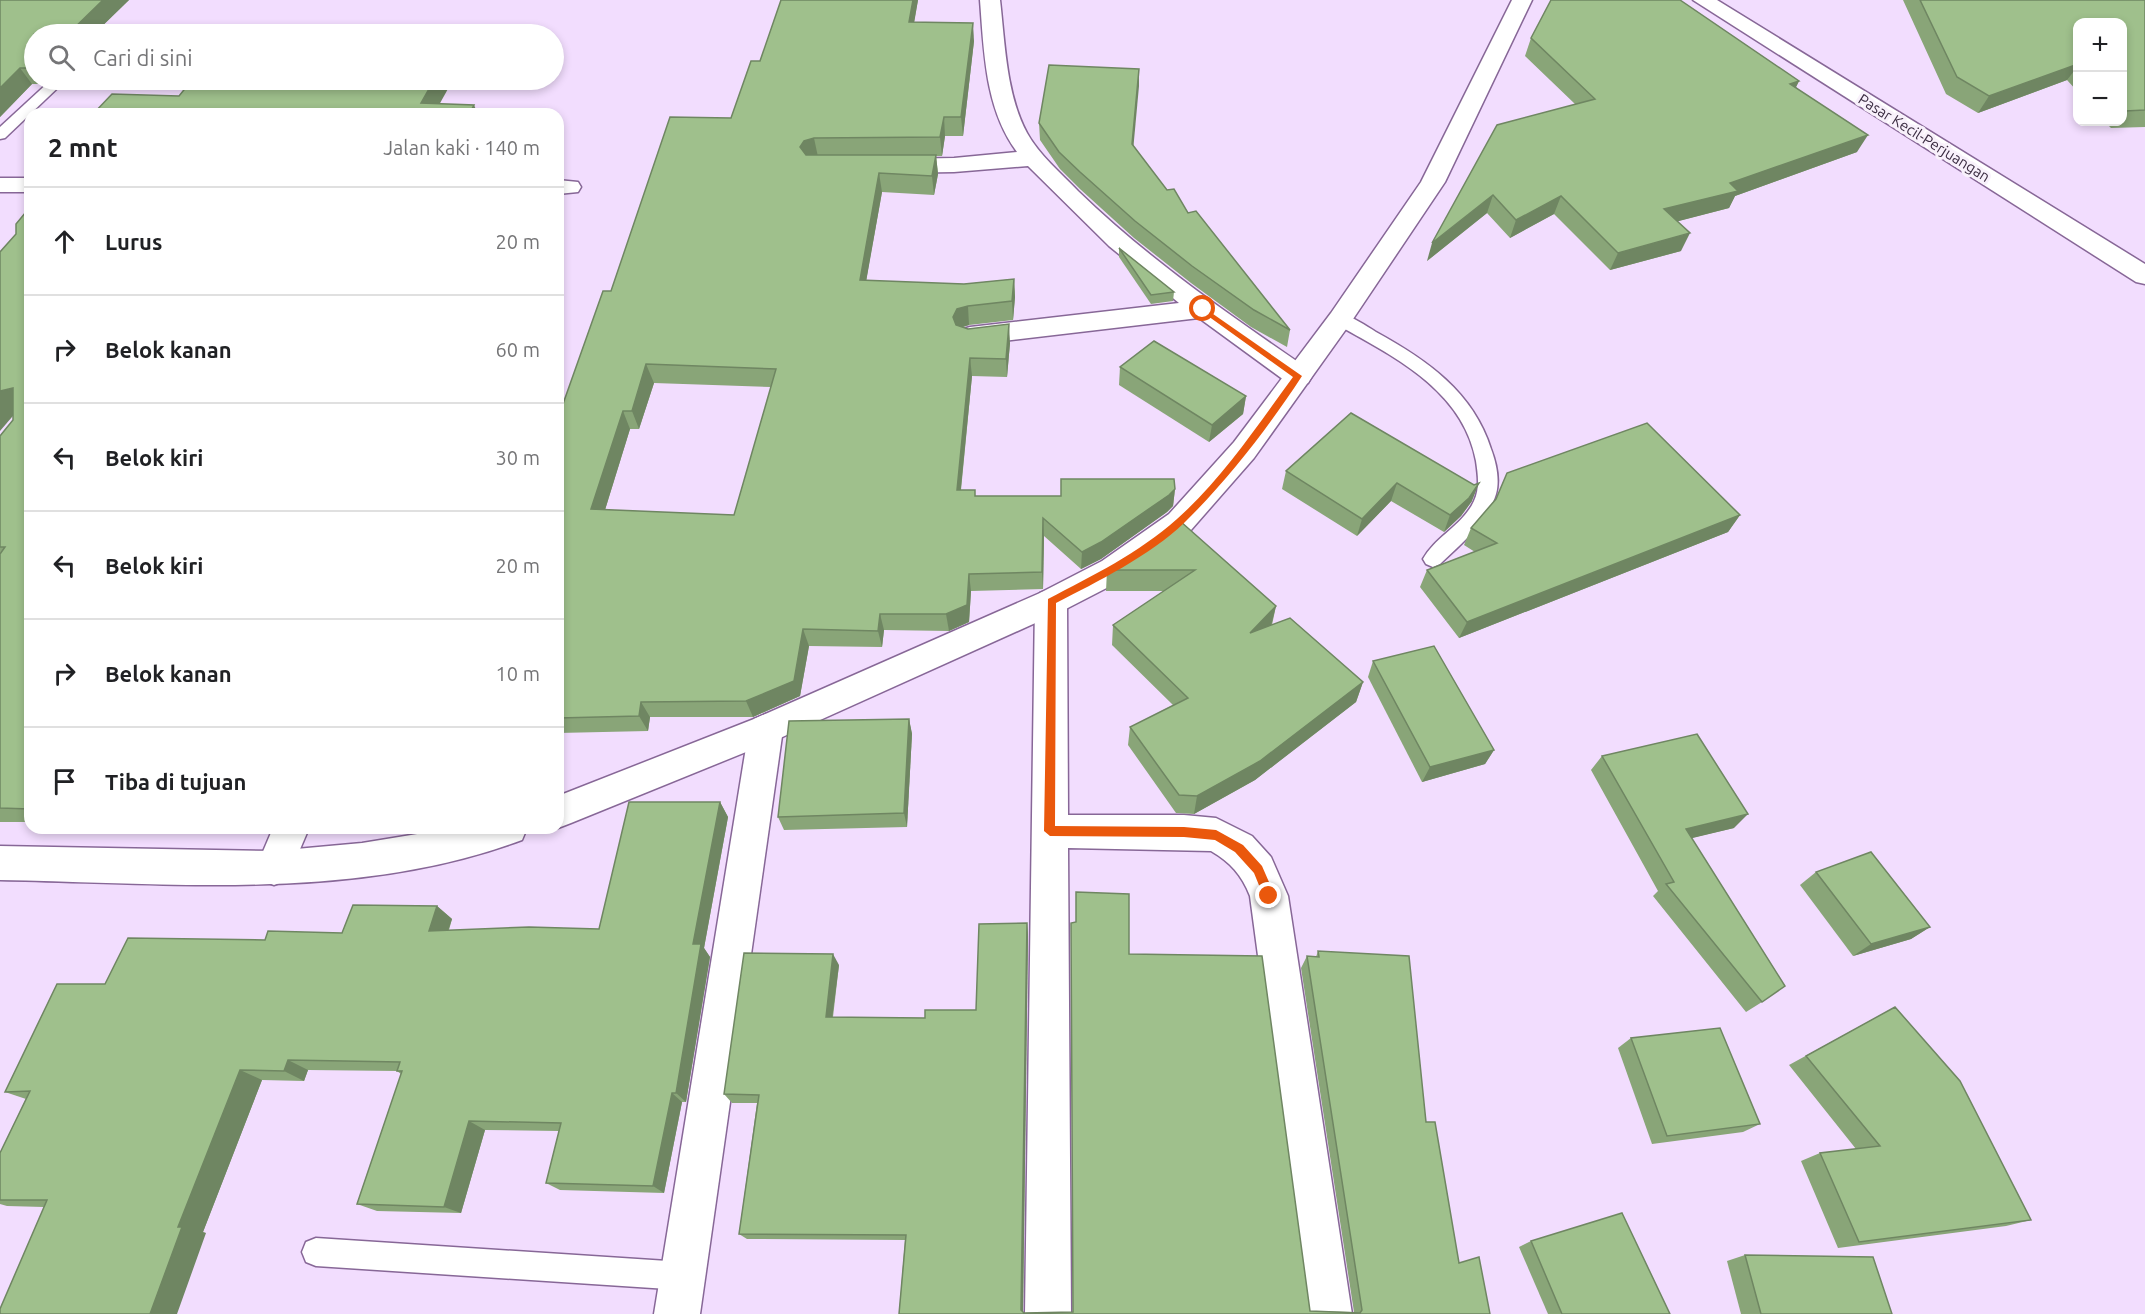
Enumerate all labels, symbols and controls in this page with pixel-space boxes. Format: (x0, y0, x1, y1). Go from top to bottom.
map controls (2073, 18, 2127, 126)
button: + (2073, 18, 2127, 72)
search box (24, 24, 564, 90)
icon: search (45, 41, 78, 74)
text: Cari di sini (93, 45, 193, 70)
button: − (2073, 72, 2127, 126)
street label: Pasar Kecil-Perjuangan (1855, 90, 1993, 185)
text: 2 mnt (48, 133, 118, 162)
text: Jalan kaki · 140 m (383, 136, 540, 159)
icon: ahead (48, 225, 81, 258)
text: Lurus (105, 229, 162, 254)
text: 20 m (496, 230, 540, 253)
route start (1189, 295, 1215, 321)
icon: right (48, 333, 81, 366)
text: Belok kanan (105, 337, 232, 362)
text: 60 m (496, 338, 540, 361)
icon: left (48, 441, 81, 474)
text: Belok kiri (105, 445, 203, 470)
text: 30 m (496, 446, 540, 469)
icon: left (48, 549, 81, 582)
text: Belok kiri (105, 553, 203, 578)
text: 20 m (496, 554, 540, 577)
icon: right (48, 657, 81, 690)
text: Belok kanan (105, 661, 232, 686)
text: 10 m (496, 662, 540, 685)
icon: arrive (48, 765, 81, 798)
text: Tiba di tujuan (105, 769, 246, 794)
route end (1255, 882, 1281, 908)

